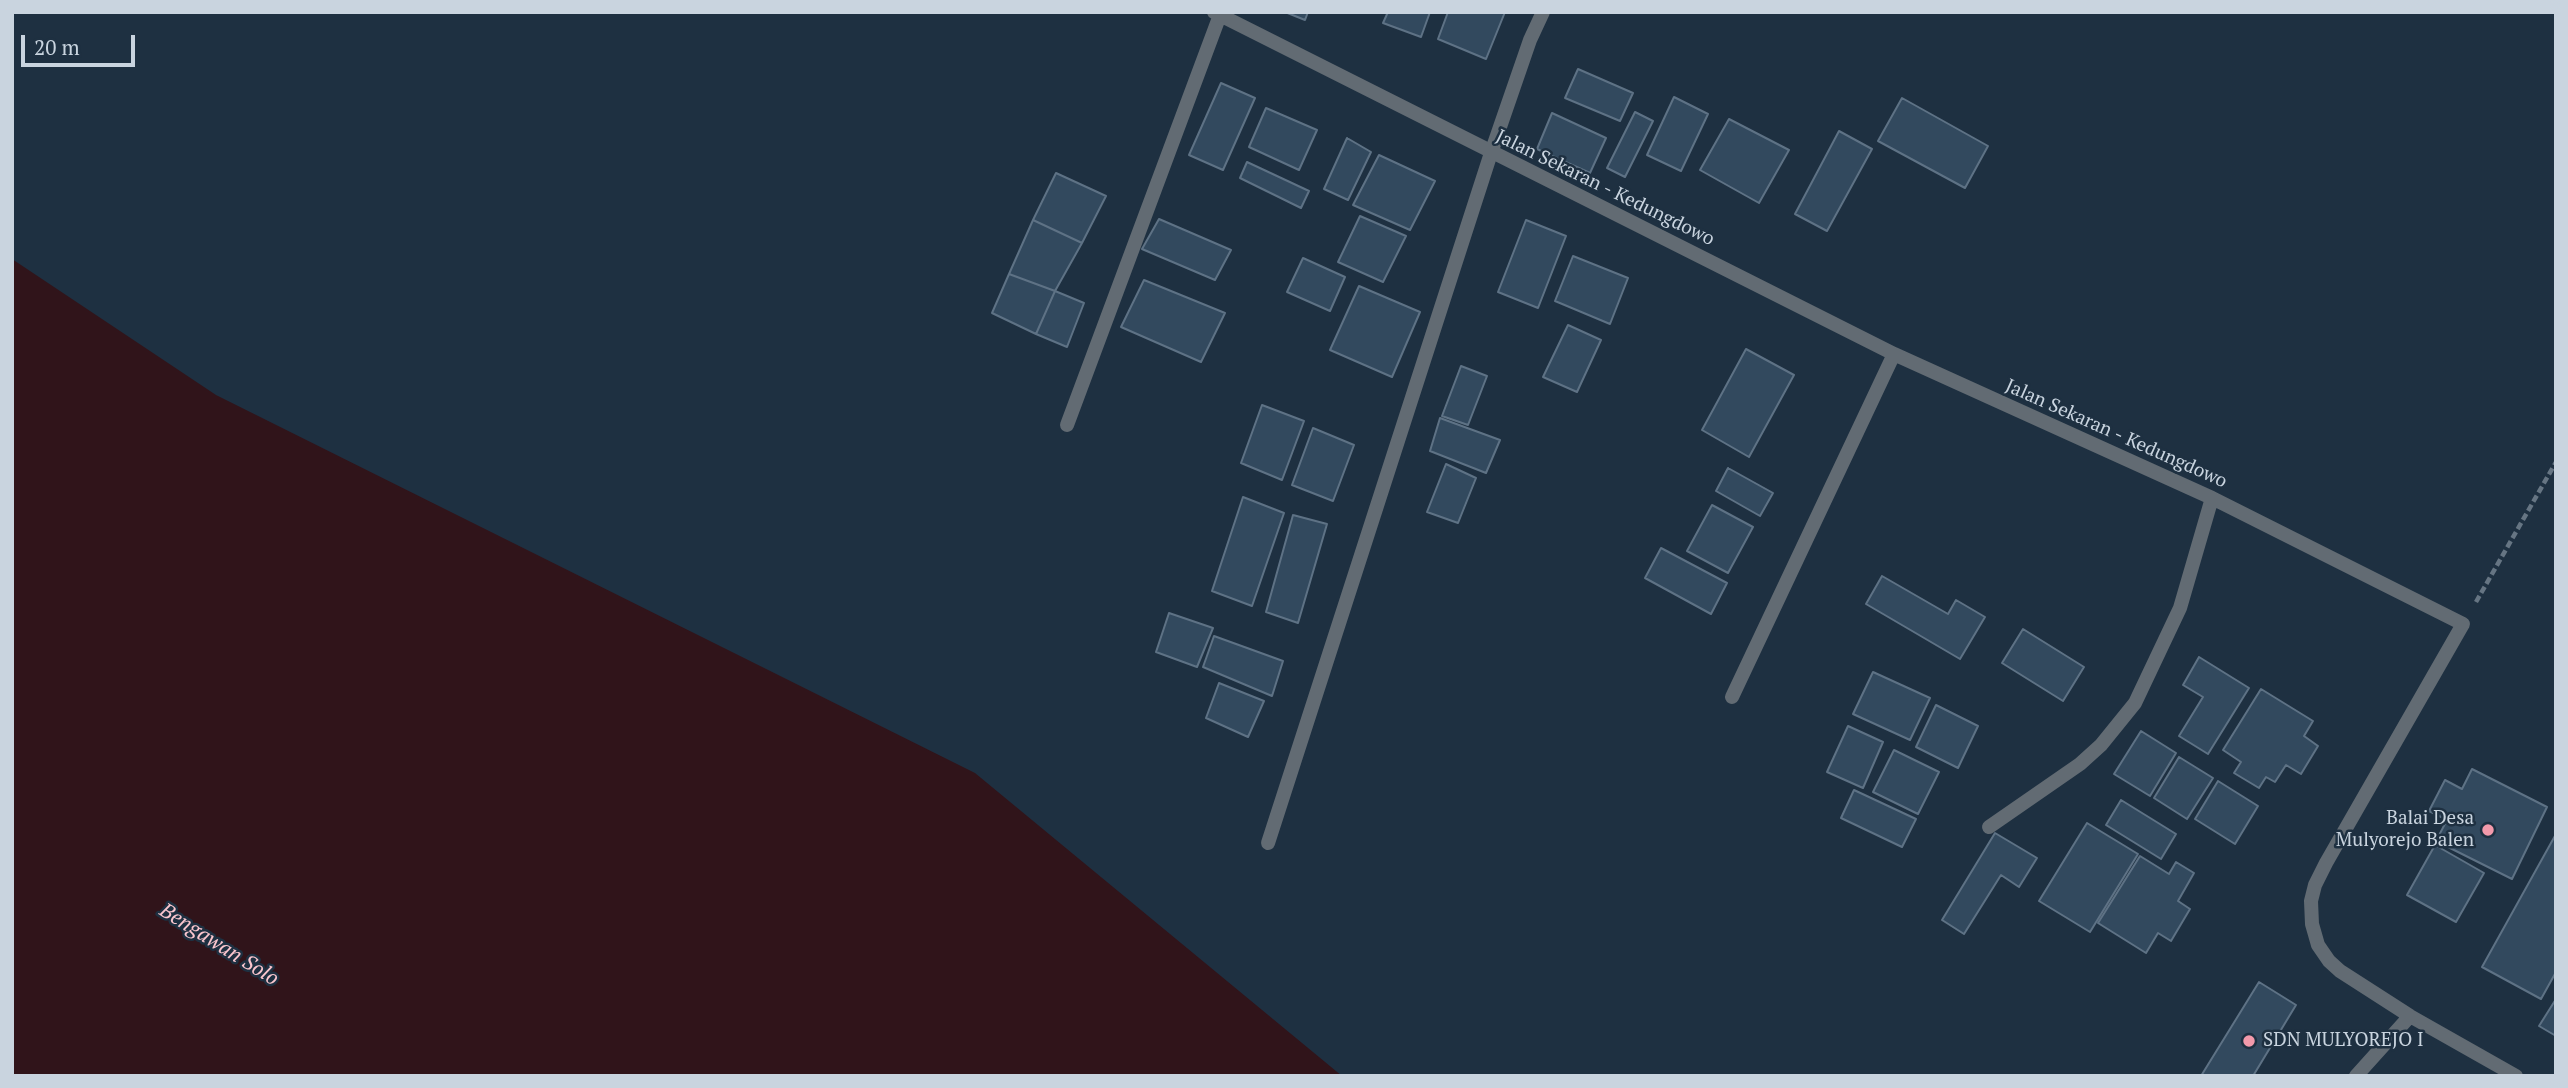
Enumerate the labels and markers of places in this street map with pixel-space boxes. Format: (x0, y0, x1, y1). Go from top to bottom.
place label: Balai Desa Mulyorejo Balen (2336, 808, 2474, 852)
marker: Balai Desa Mulyorejo Balen (2480, 822, 2496, 838)
place label: SDN MULYOREJO I (2263, 1030, 2424, 1052)
marker: SDN MULYOREJO I (2241, 1033, 2257, 1049)

